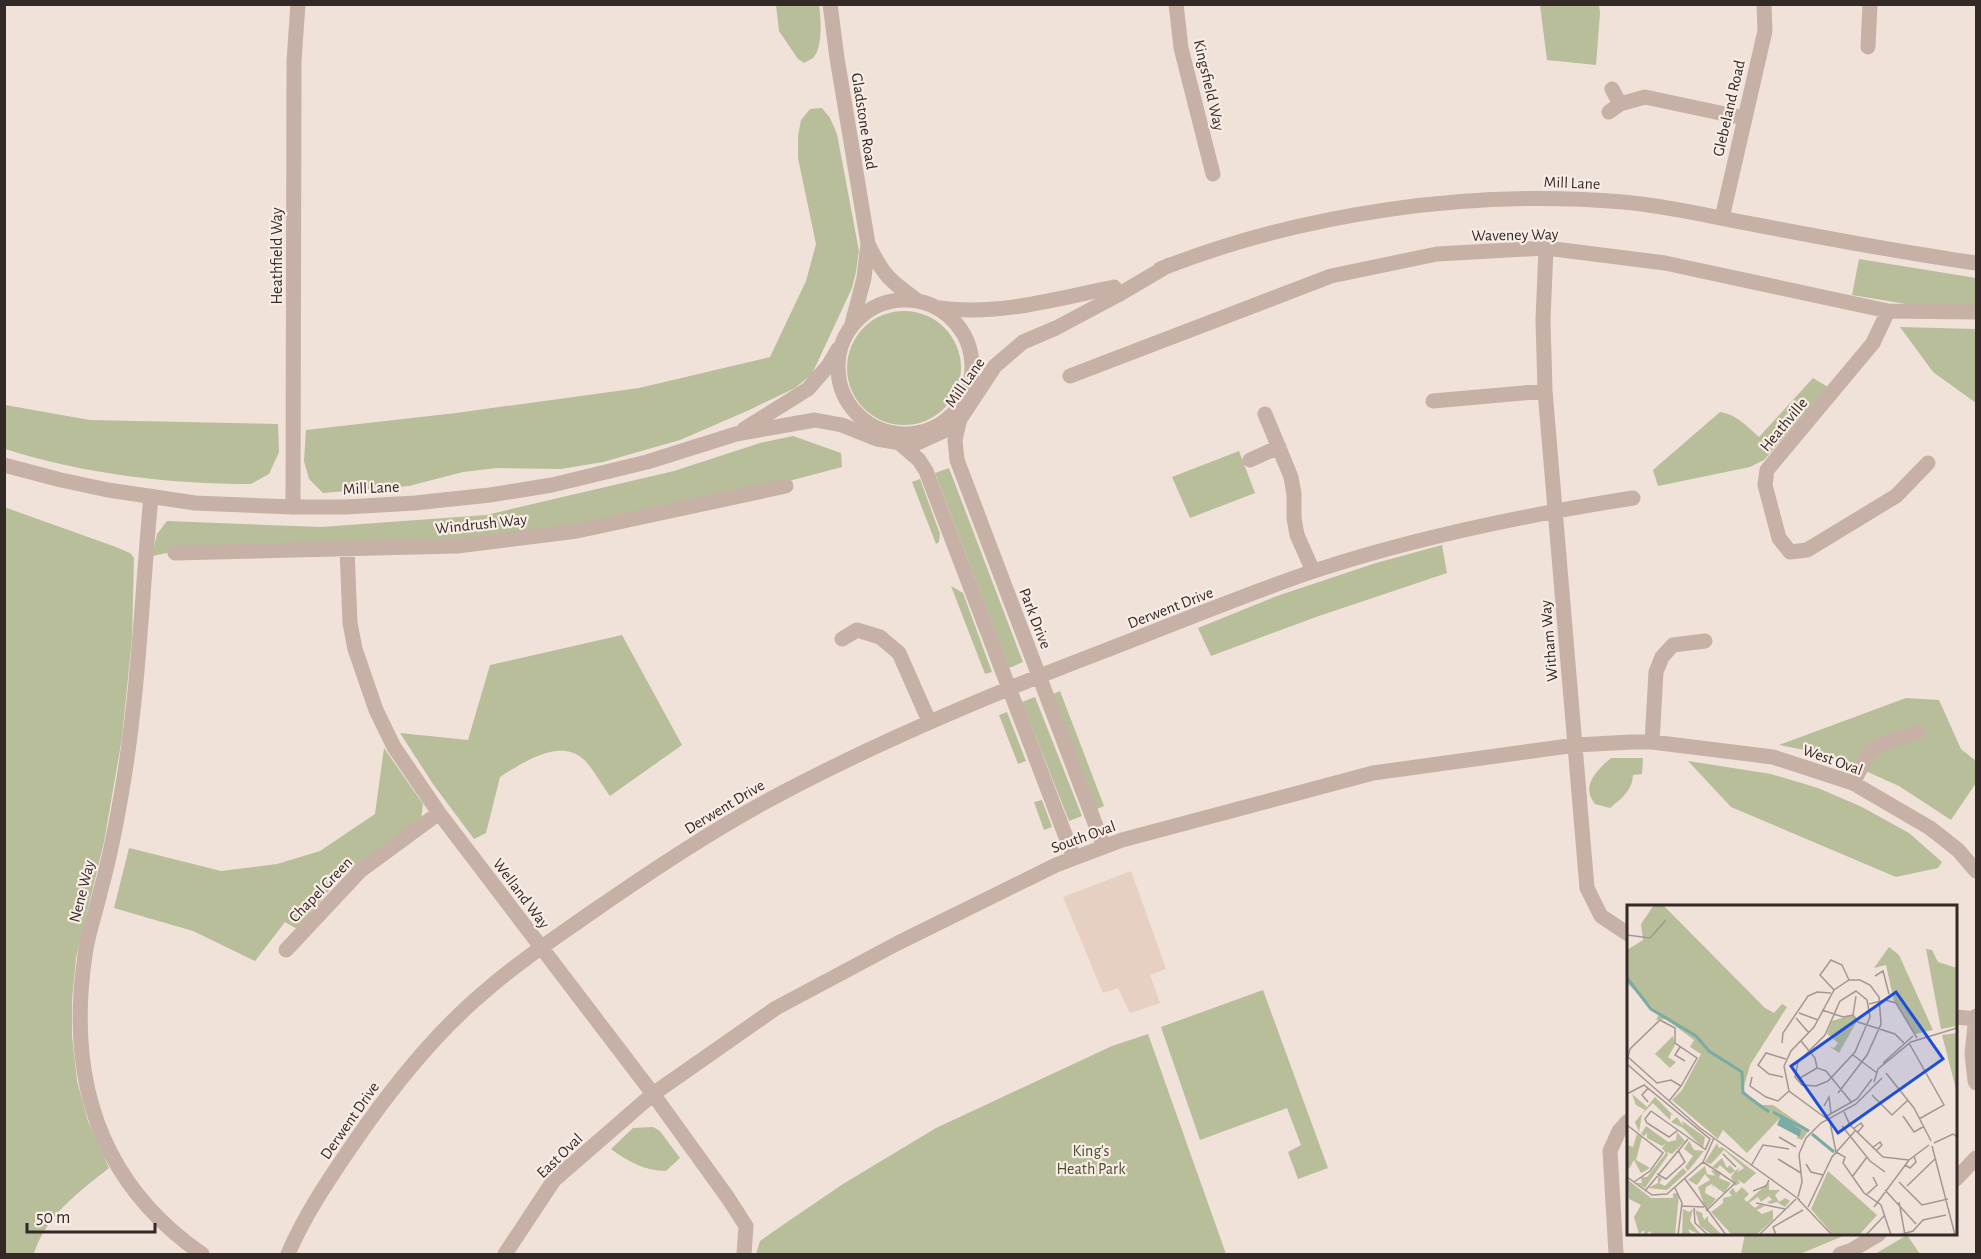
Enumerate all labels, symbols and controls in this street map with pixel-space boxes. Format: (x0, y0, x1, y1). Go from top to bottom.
street label: Kingsfield Way (1190, 38, 1227, 133)
street label: Glebeland Road (1710, 58, 1748, 158)
street label: Gladstone Road (848, 72, 880, 171)
street label: Mill Lane (1543, 174, 1601, 192)
street label: Heathfield Way (269, 207, 286, 305)
street label: Waveney Way (1471, 226, 1559, 245)
street label: Mill Lane (942, 355, 988, 410)
street label: Heathville (1757, 395, 1811, 454)
street label: Mill Lane (342, 479, 400, 497)
street label: Windrush Way (434, 511, 528, 538)
street label: Derwent Drive (1125, 584, 1215, 632)
street label: Park Drive (1016, 586, 1054, 651)
street label: Witham Way (1537, 599, 1562, 682)
street label: West Oval (1800, 742, 1865, 778)
street label: Derwent Drive (682, 777, 767, 837)
street label: South Oval (1049, 818, 1118, 856)
street label: Chapel Green (286, 854, 356, 925)
street label: Welland Way (489, 856, 553, 932)
street label: Nene Way (67, 858, 98, 924)
inset map (1627, 905, 1957, 1235)
street label: Derwent Drive (317, 1079, 382, 1162)
street label: East Oval (534, 1130, 586, 1181)
park label: King's Heath Park (1056, 1143, 1126, 1177)
scale bar (27, 1196, 154, 1234)
text: 50 m (36, 1209, 70, 1227)

